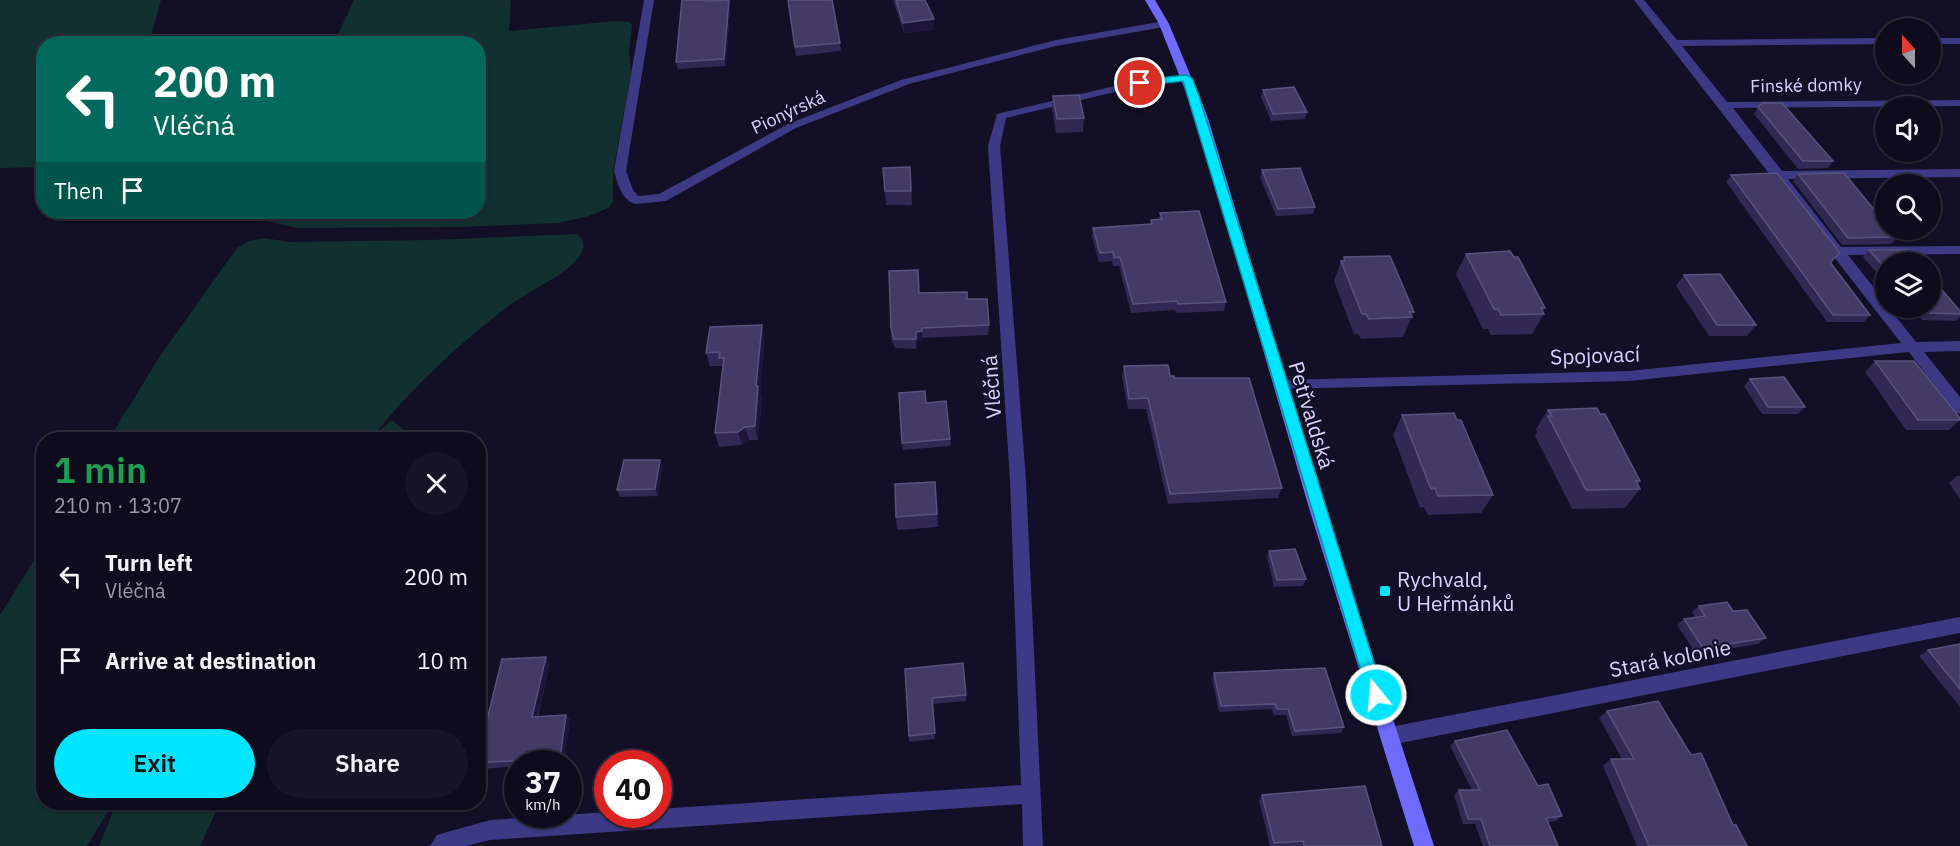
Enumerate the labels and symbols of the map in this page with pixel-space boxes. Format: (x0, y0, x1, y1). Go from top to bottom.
north arrow (1875, 18, 1941, 84)
pin (1114, 57, 1165, 108)
street label: Finské domky (1750, 73, 1862, 97)
street label: Pionýrská (747, 85, 829, 139)
street label: Spojovací (1549, 339, 1641, 371)
street label: Vléčná (975, 354, 1007, 420)
street label: Petřvaldská (1282, 358, 1342, 472)
place label: Rychvald, U Heřmánků (1397, 565, 1515, 617)
marker: Rychvald, U Heřmánků (1378, 584, 1392, 598)
street label: Stará kolonie (1607, 633, 1733, 683)
position arrow (1344, 663, 1408, 727)
speed limit sign: 40 (594, 750, 672, 828)

